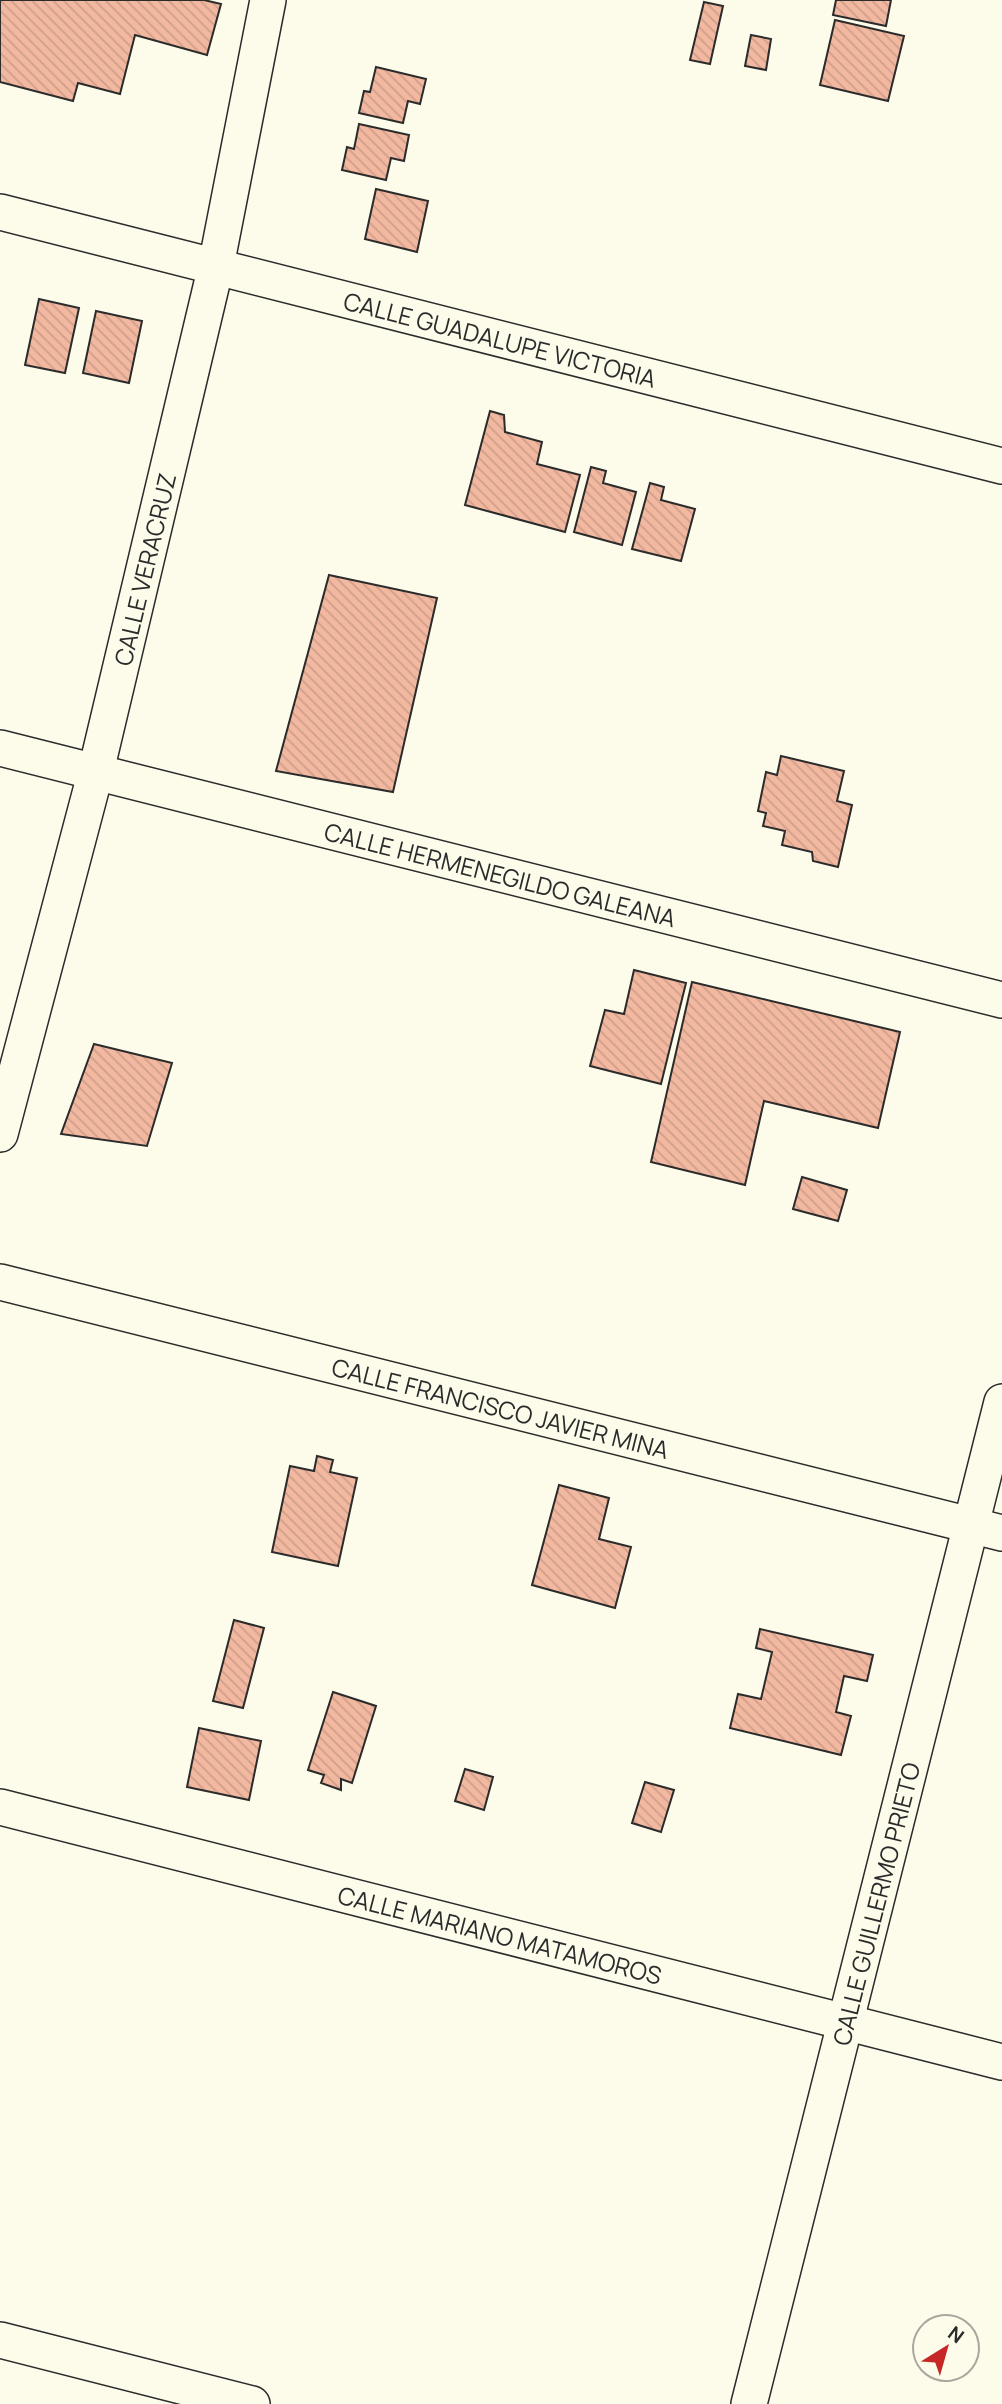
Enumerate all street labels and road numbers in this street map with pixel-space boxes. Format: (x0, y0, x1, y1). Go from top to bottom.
street label: CALLE GUADALUPE VICTORIA (340, 283, 660, 394)
street label: CALLE VERACRUZ (105, 469, 183, 669)
street label: CALLE HERMENEGILDO GALEANA (321, 814, 680, 934)
street label: CALLE FRANCISCO JAVIER MINA (329, 1349, 672, 1465)
street label: CALLE GUILLERMO PRIETO (824, 1759, 927, 2049)
street label: CALLE MARIANO MATAMOROS (335, 1877, 665, 1991)

